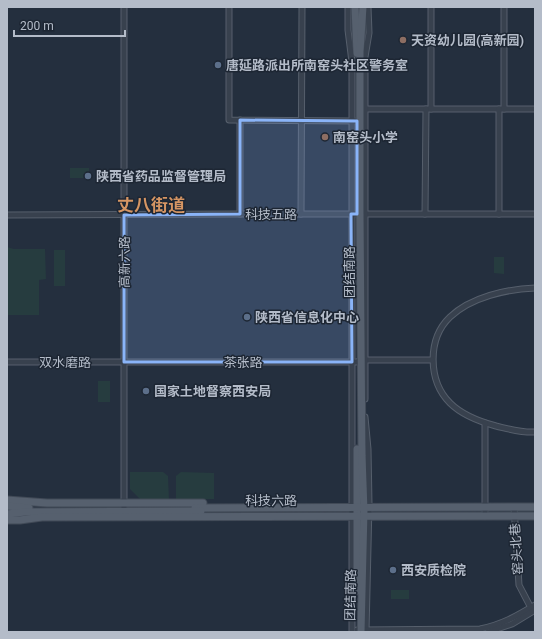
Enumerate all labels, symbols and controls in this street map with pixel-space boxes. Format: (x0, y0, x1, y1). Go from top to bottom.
scale bar (14, 12, 125, 38)
text: 200 m (20, 19, 54, 33)
place label: 天资幼儿园(高新园) (411, 33, 524, 48)
marker: 天资幼儿园(高新园) (398, 35, 408, 45)
place label: 唐延路派出所南窑头社区警务室 (226, 58, 408, 73)
marker: 唐延路派出所南窑头社区警务室 (213, 60, 223, 70)
place label: 南窑头小学 (333, 130, 398, 145)
marker: 南窑头小学 (320, 132, 330, 142)
place label: 陕西省药品监督管理局 (96, 169, 226, 184)
marker: 陕西省药品监督管理局 (83, 171, 93, 181)
district label: 丈八街道 (117, 195, 185, 215)
street label: 科技五路 (245, 207, 297, 222)
street label: 高新六路 (117, 236, 132, 288)
street label: 团结南路 (342, 246, 357, 298)
place label: 陕西省信息化中心 (255, 310, 359, 325)
marker: 陕西省信息化中心 (242, 312, 252, 322)
street label: 双水磨路 (39, 355, 91, 370)
street label: 茶张路 (223, 355, 263, 370)
place label: 国家土地督察西安局 (154, 384, 271, 399)
marker: 国家土地督察西安局 (141, 386, 151, 396)
street label: 科技六路 (245, 493, 297, 508)
street label: 窑头北巷 (507, 522, 526, 575)
place label: 西安质检院 (401, 563, 466, 578)
marker: 西安质检院 (388, 565, 398, 575)
street label: 团结南路 (343, 569, 358, 621)

